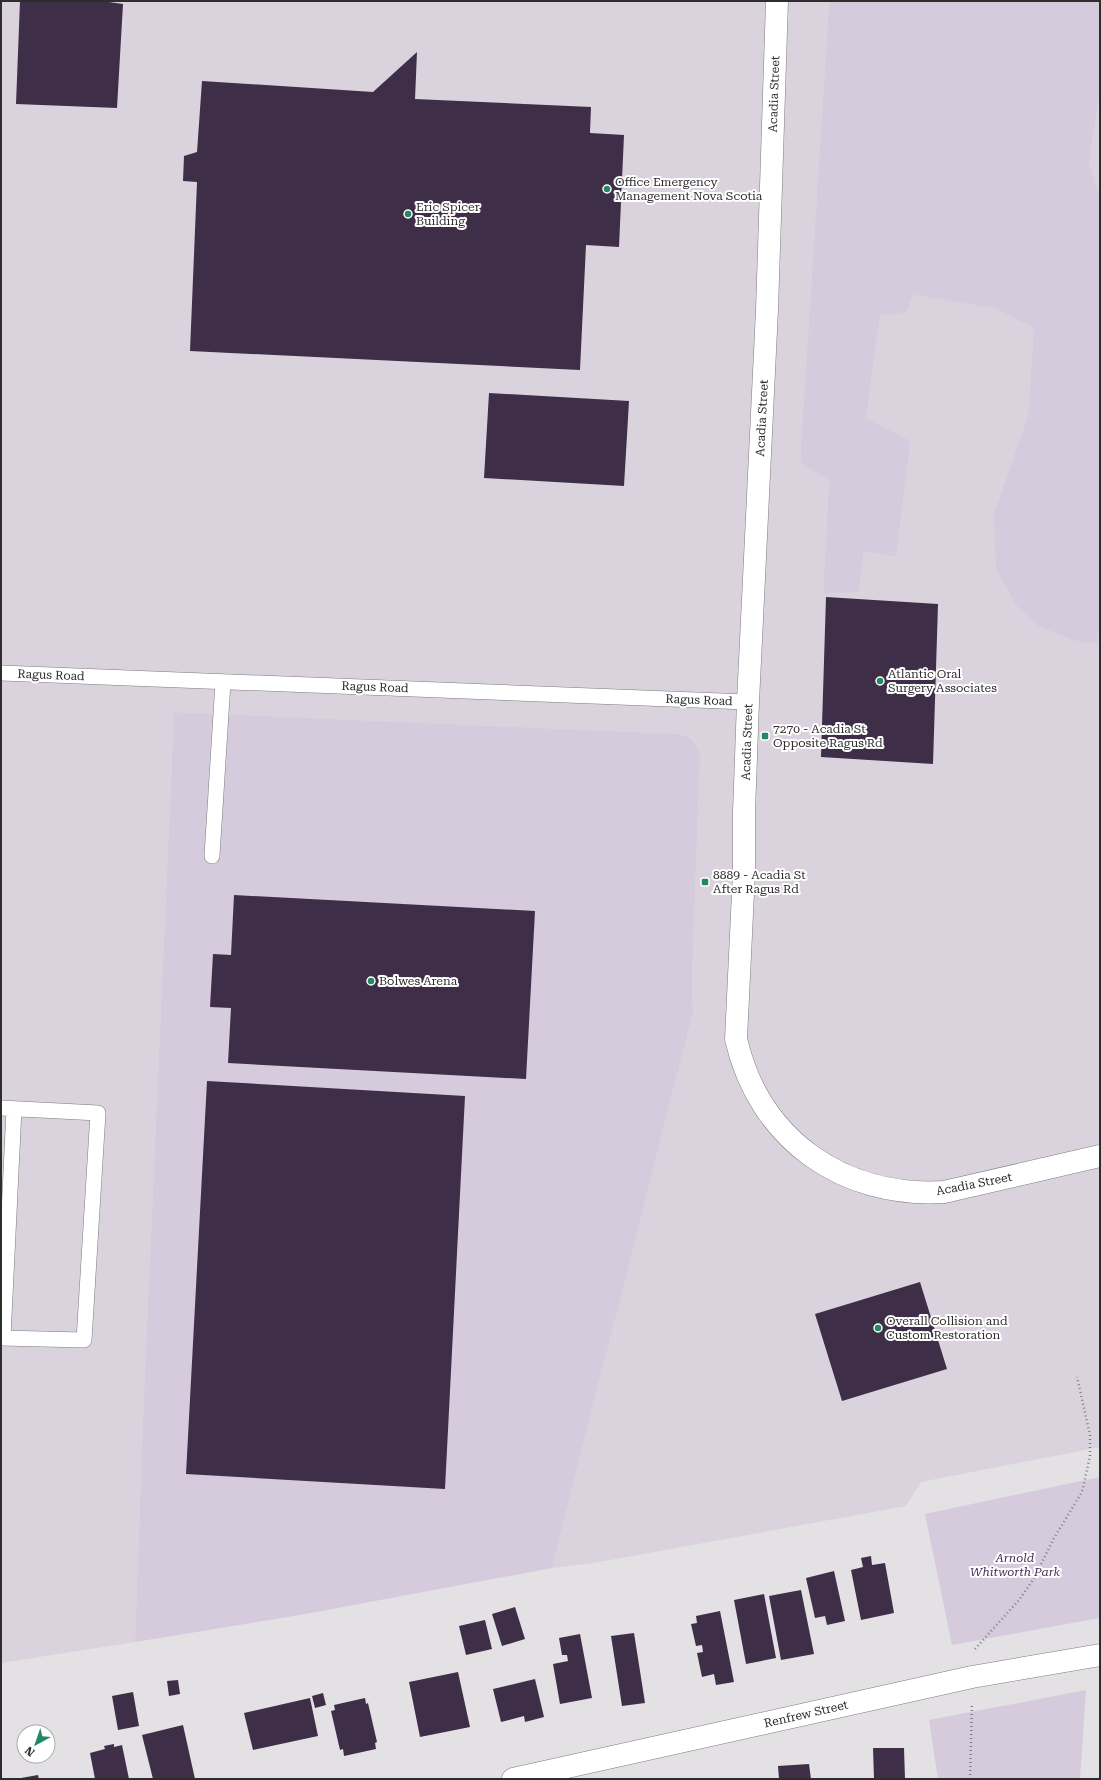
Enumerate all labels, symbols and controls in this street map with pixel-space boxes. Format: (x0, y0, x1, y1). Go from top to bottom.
street label: Acadia Street (766, 55, 782, 133)
place label: Office Emergency Management Nova Scotia (615, 175, 763, 203)
marker: Office Emergency Management Nova Scotia (602, 184, 612, 194)
place label: Eric Spicer Building (416, 200, 480, 228)
marker: Eric Spicer Building (403, 209, 413, 219)
street label: Acadia Street (753, 379, 771, 457)
street label: Ragus Road (17, 667, 85, 683)
place label: Atlantic Oral Surgery Associates (888, 667, 997, 695)
marker: Atlantic Oral Surgery Associates (875, 676, 885, 686)
street label: Ragus Road (341, 679, 409, 695)
street label: Ragus Road (665, 692, 733, 708)
street label: Acadia Street (739, 703, 755, 781)
place label: 7270 - Acadia St Opposite Ragus Rd (773, 722, 883, 750)
marker: 7270 - Acadia St Opposite Ragus Rd (760, 731, 770, 741)
place label: 8889 - Acadia St After Ragus Rd (713, 868, 806, 896)
marker: 8889 - Acadia St After Ragus Rd (700, 877, 710, 887)
place label: Bolwes Arena (379, 974, 458, 988)
marker: Bolwes Arena (366, 976, 376, 986)
street label: Acadia Street (935, 1170, 1014, 1198)
place label: Overall Collision and Custom Restoration (886, 1314, 1008, 1342)
marker: Overall Collision and Custom Restoration (873, 1323, 883, 1333)
park label: Arnold Whitworth Park (970, 1551, 1061, 1579)
street label: Renfrew Street (763, 1697, 850, 1730)
north arrow (16, 1724, 56, 1764)
text: N (22, 1743, 37, 1759)

